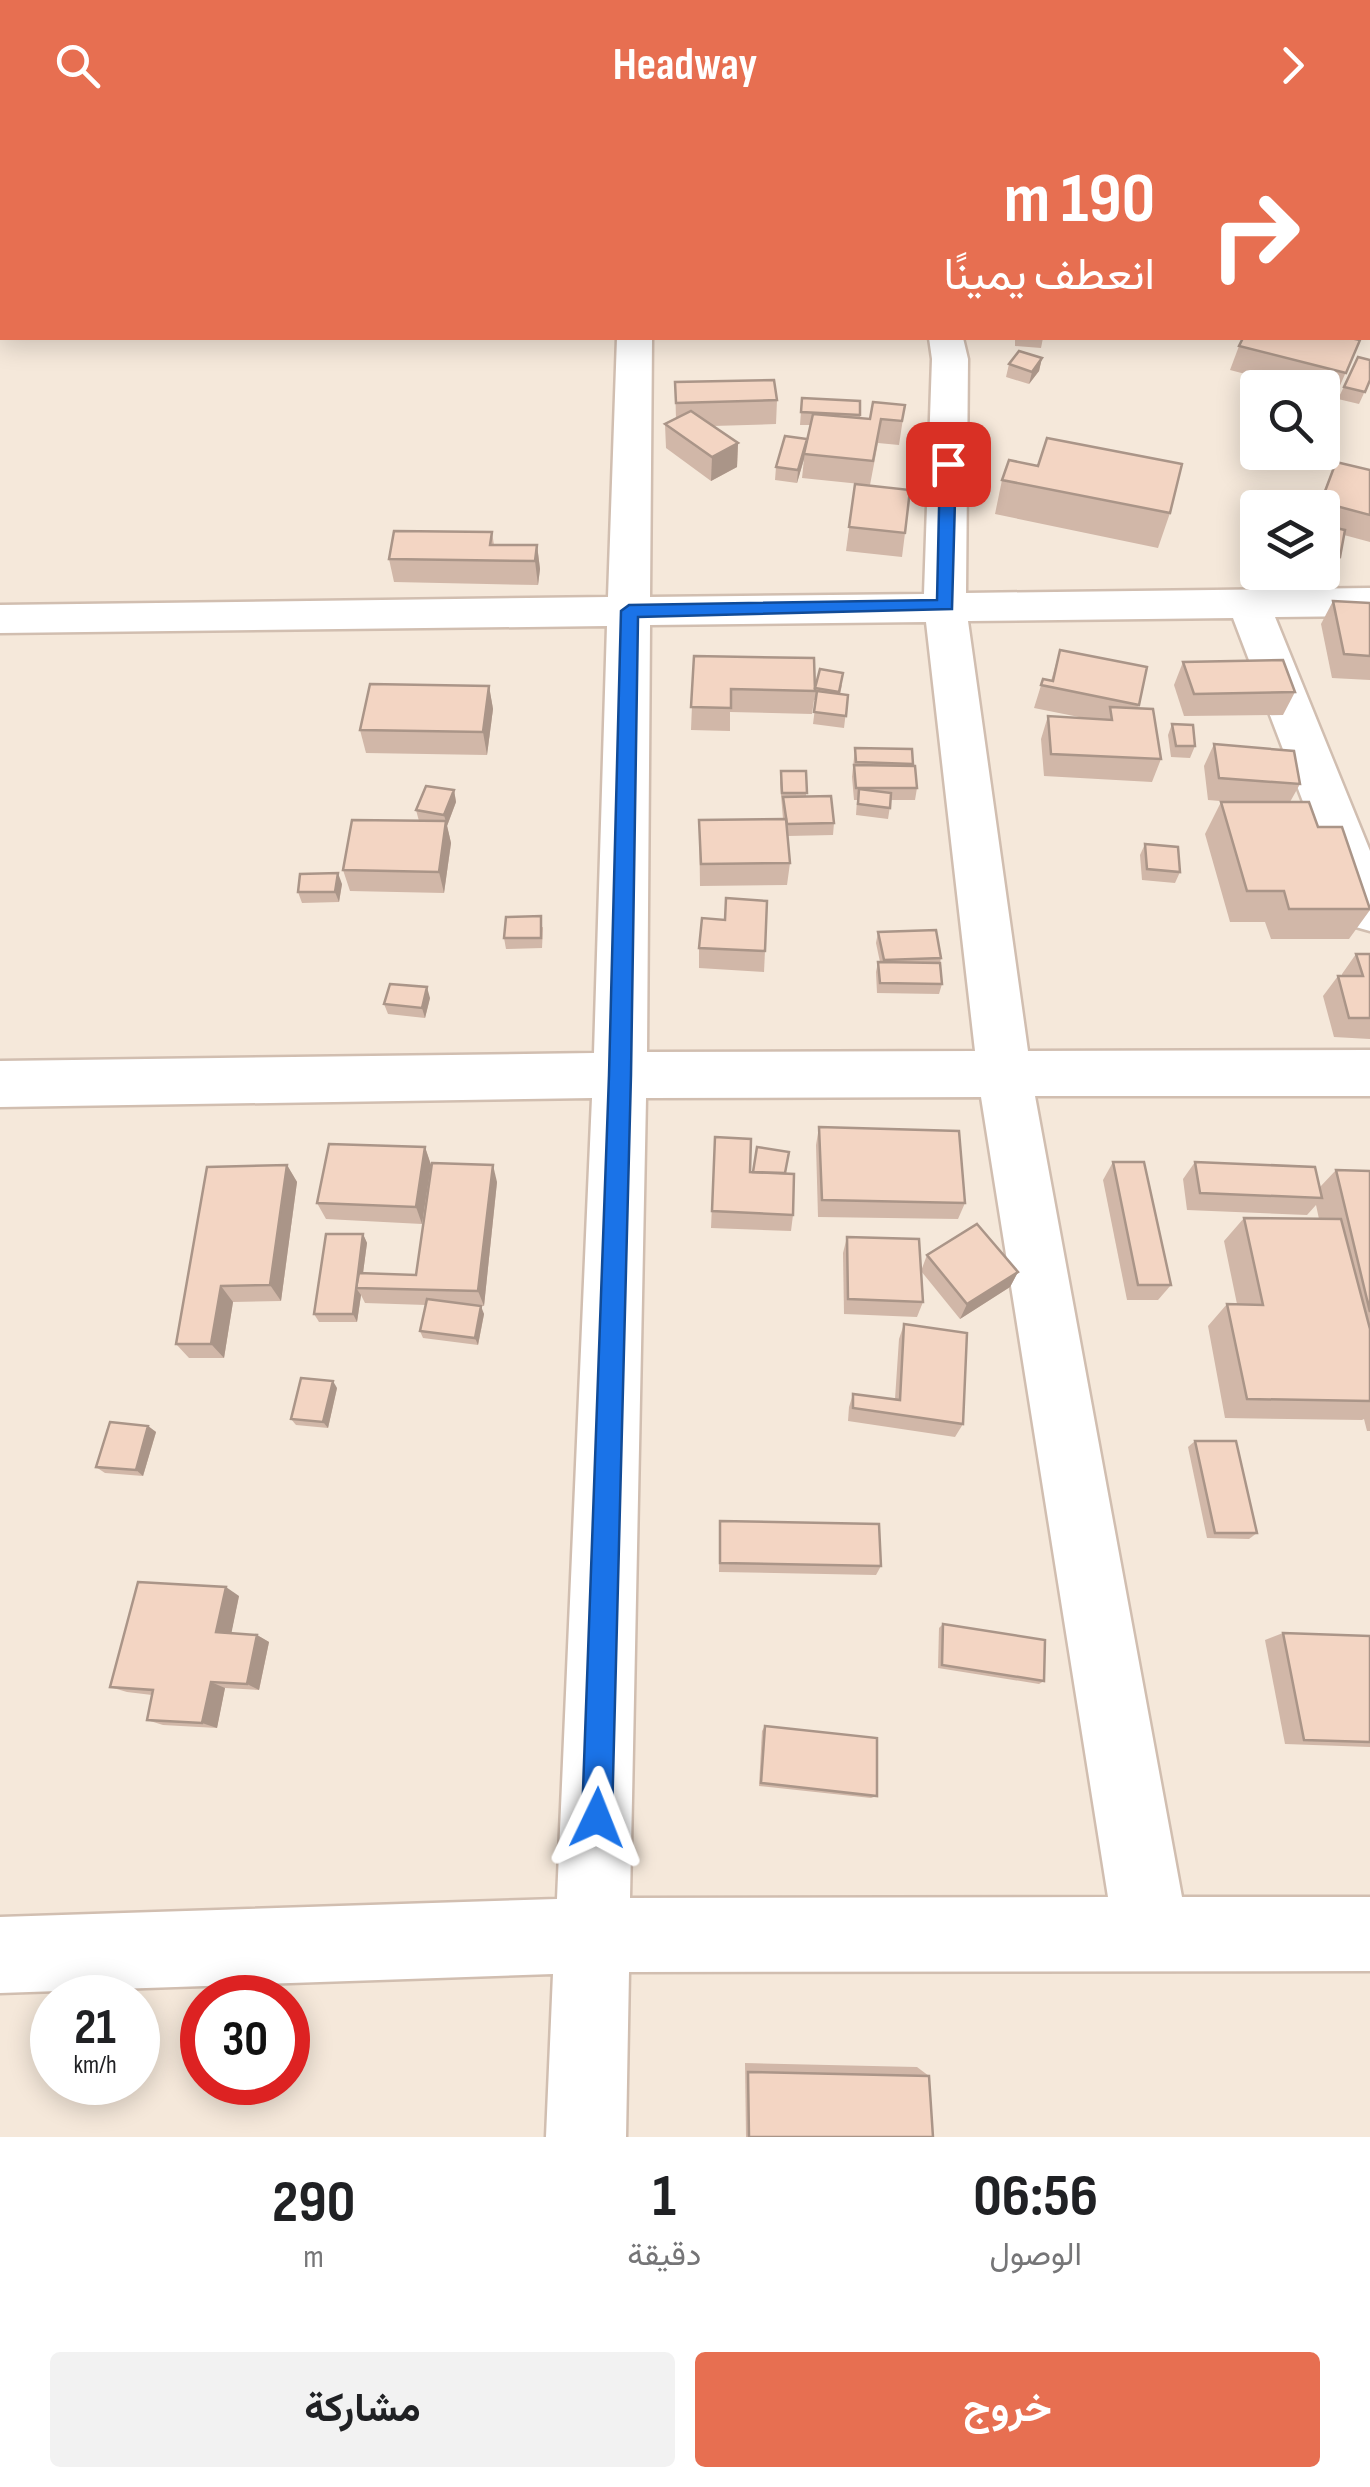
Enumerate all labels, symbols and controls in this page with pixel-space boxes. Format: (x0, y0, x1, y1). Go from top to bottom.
icon: search (50, 38, 105, 93)
text: Headway (613, 38, 757, 93)
icon: forward (1265, 38, 1320, 93)
text: 190 m (1004, 158, 1155, 242)
icon: right (1190, 170, 1320, 300)
text: انعطف يمينًا (944, 248, 1155, 303)
map controls (1240, 370, 1340, 590)
button: search (1240, 370, 1340, 470)
pin (906, 422, 991, 507)
icon: arrive (921, 437, 976, 492)
button: layers (1240, 490, 1340, 590)
position arrow (545, 1766, 649, 1870)
speed limit sign: 30 (180, 1975, 310, 2105)
text: 21 (74, 1998, 116, 2058)
text: km/h (73, 2050, 117, 2081)
text: 1 (652, 2161, 676, 2233)
text: 06:56 (973, 2161, 1098, 2233)
text: 290 (272, 2167, 355, 2239)
text: دقيقة (627, 2236, 701, 2275)
text: الوصول (989, 2236, 1082, 2275)
text: m (303, 2238, 324, 2277)
button: مشاركة (50, 2352, 675, 2467)
button: خروج (695, 2352, 1320, 2467)

